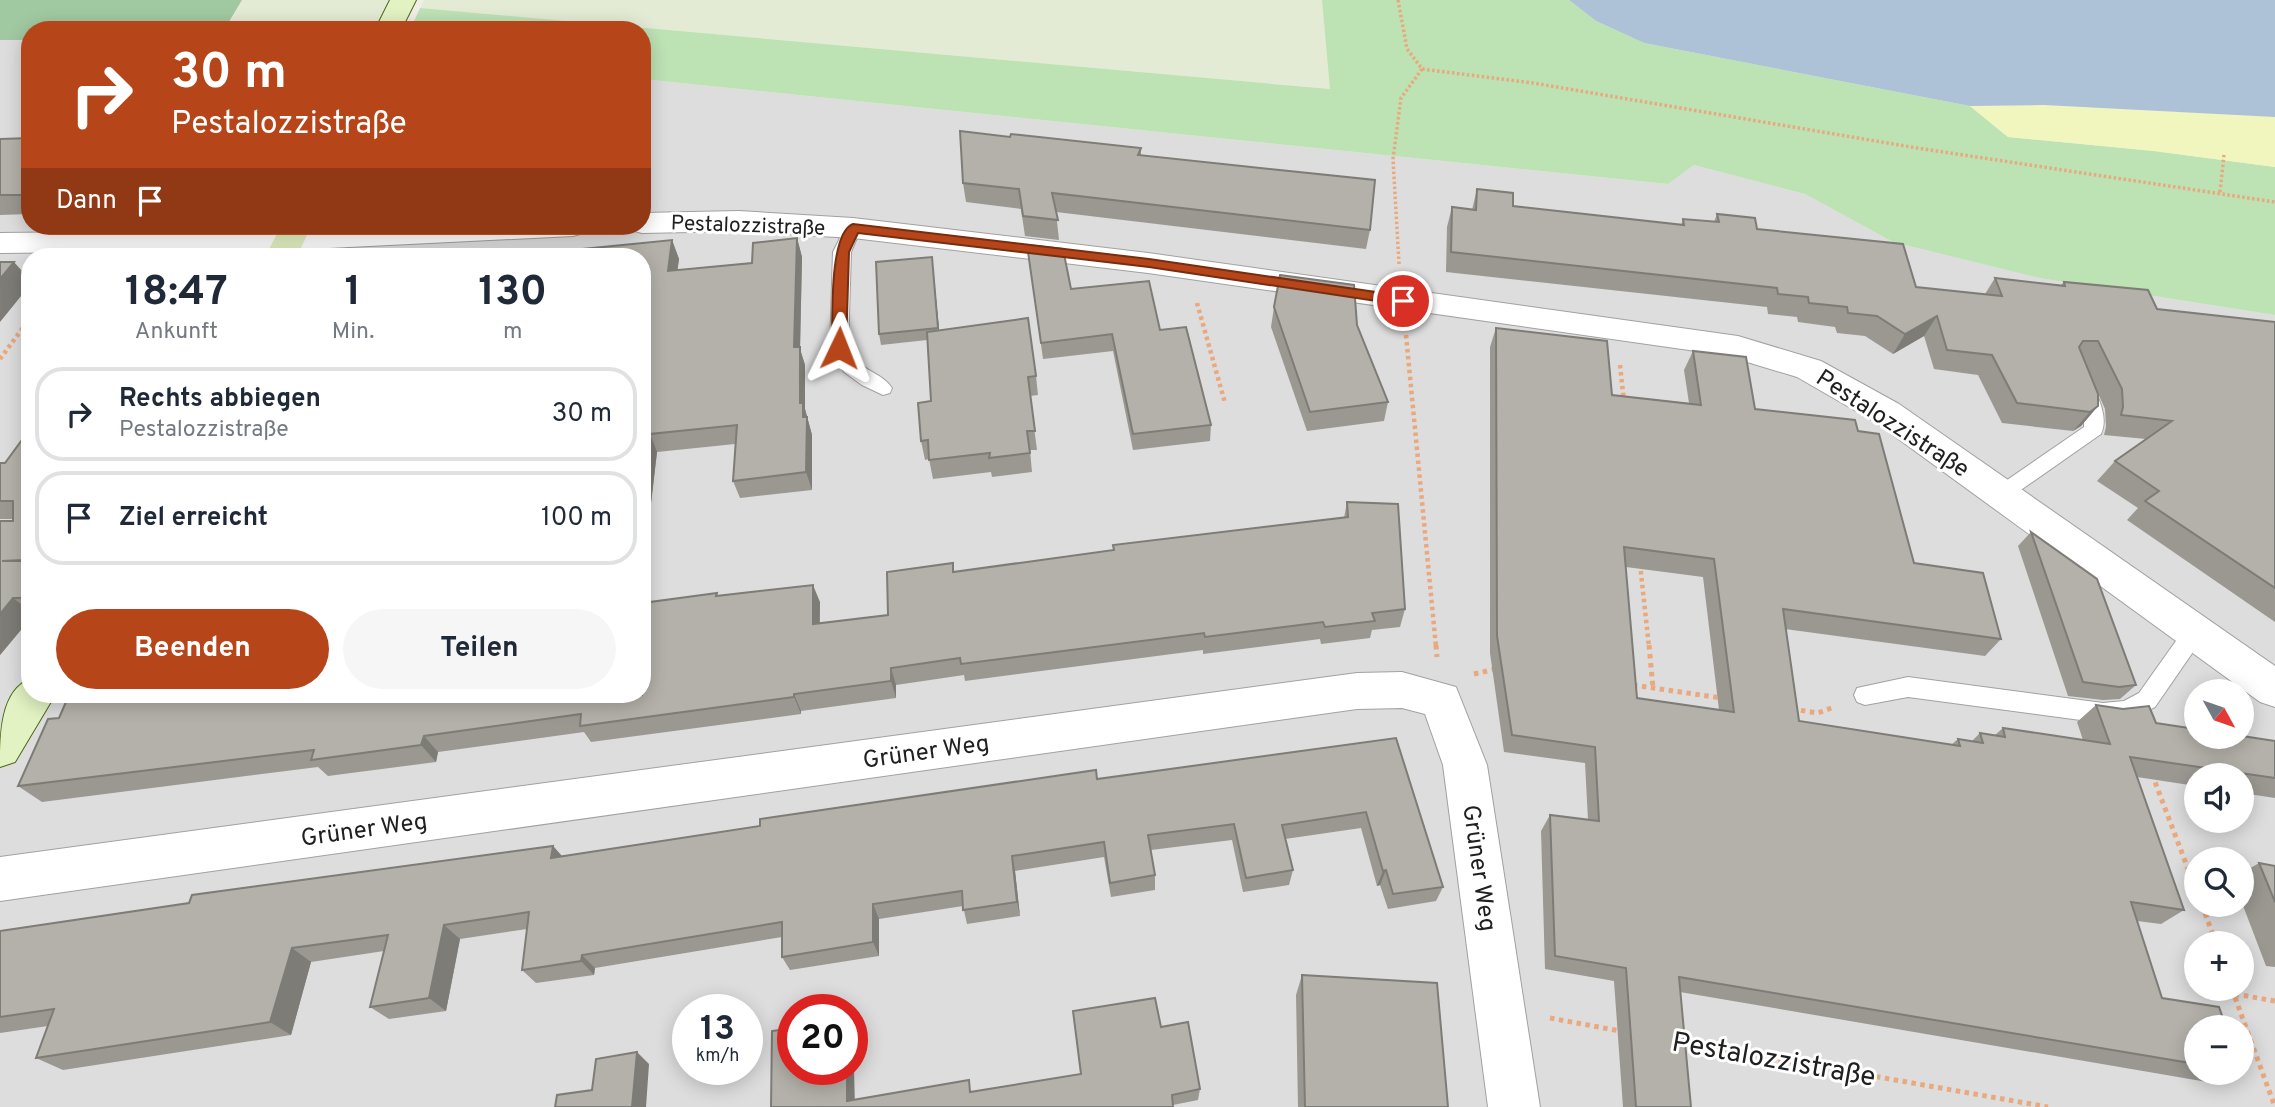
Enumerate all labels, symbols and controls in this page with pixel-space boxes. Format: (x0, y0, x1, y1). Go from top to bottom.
text: 30 m (171, 44, 287, 106)
icon: right (56, 49, 147, 140)
text: Pestalozzistraße (171, 105, 407, 145)
icon: arrive (131, 182, 169, 220)
text: Dann (56, 185, 117, 218)
street label: Pestalozzistraße (670, 210, 826, 243)
text: 18:47 (125, 267, 228, 320)
text: 1 (345, 267, 361, 320)
text: 130 (478, 267, 547, 320)
pin (1373, 271, 1433, 331)
icon: arrive (1384, 282, 1422, 320)
position arrow (802, 311, 876, 385)
text: Ankunft (135, 318, 218, 347)
text: Min. (332, 318, 374, 347)
text: m (503, 318, 522, 347)
street label: Pestalozzistraße (1810, 364, 1974, 485)
text: Rechts abbiegen (119, 383, 321, 416)
icon: right (60, 395, 98, 433)
text: 30 m (552, 398, 612, 431)
text: Pestalozzistraße (119, 416, 289, 445)
icon: arrive (60, 499, 98, 537)
text: Ziel erreicht (119, 502, 268, 535)
text: 100 m (541, 502, 612, 535)
button: Beenden (56, 609, 329, 689)
button: Teilen (343, 609, 616, 689)
north arrow (2184, 679, 2254, 749)
map controls (2184, 679, 2254, 1085)
street label: Grüner Weg (861, 729, 991, 777)
button: sound (2184, 763, 2254, 833)
street label: Grüner Weg (1454, 803, 1502, 933)
street label: Grüner Weg (299, 807, 429, 855)
button: search (2184, 847, 2254, 917)
button: + (2184, 931, 2254, 1001)
speed limit sign: 20 (777, 994, 868, 1085)
text: 13 (700, 1008, 735, 1052)
button: − (2184, 1015, 2254, 1085)
street label: Pestalozzistraße (1669, 1025, 1878, 1097)
text: km/h (696, 1045, 739, 1068)

